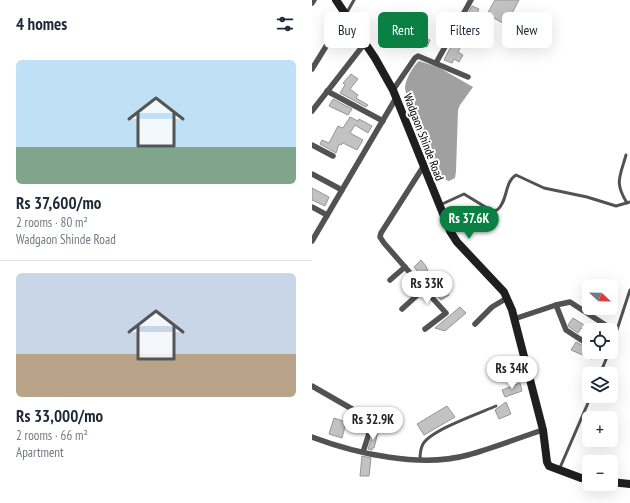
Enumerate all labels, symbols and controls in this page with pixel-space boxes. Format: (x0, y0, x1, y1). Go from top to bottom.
chip: Buy (324, 12, 370, 48)
chip: Rent (378, 12, 428, 48)
chip: Filters (436, 12, 494, 48)
chip: New (502, 12, 552, 48)
text: 4 homes (16, 13, 67, 35)
icon: filters (274, 13, 296, 35)
icon: home (120, 86, 192, 158)
street label: Wadgaon Shinde Road (400, 91, 448, 183)
text: Rs 37,600/mo (16, 192, 101, 214)
pin: Rs 37.6K (428, 206, 510, 240)
text: Rs 37.6K (449, 210, 489, 227)
text: 2 rooms · 80 m² (16, 214, 88, 231)
text: Wadgaon Shinde Road (16, 231, 116, 248)
pin: Rs 33K (394, 271, 460, 305)
text: Rs 33K (411, 275, 443, 292)
north arrow (582, 279, 618, 315)
map controls (582, 279, 618, 491)
icon: home (120, 299, 192, 371)
button: locate (582, 323, 618, 359)
pin: Rs 34K (479, 356, 545, 390)
text: Rs 34K (496, 360, 528, 377)
button: layers (582, 367, 618, 403)
text: Rs 33,000/mo (16, 405, 103, 427)
pin: Rs 32.9K (332, 407, 414, 441)
text: Rs 32.9K (352, 411, 394, 428)
button: + (582, 411, 618, 447)
text: 2 rooms · 66 m² (16, 427, 88, 444)
text: Apartment (16, 444, 64, 461)
button: − (582, 455, 618, 491)

